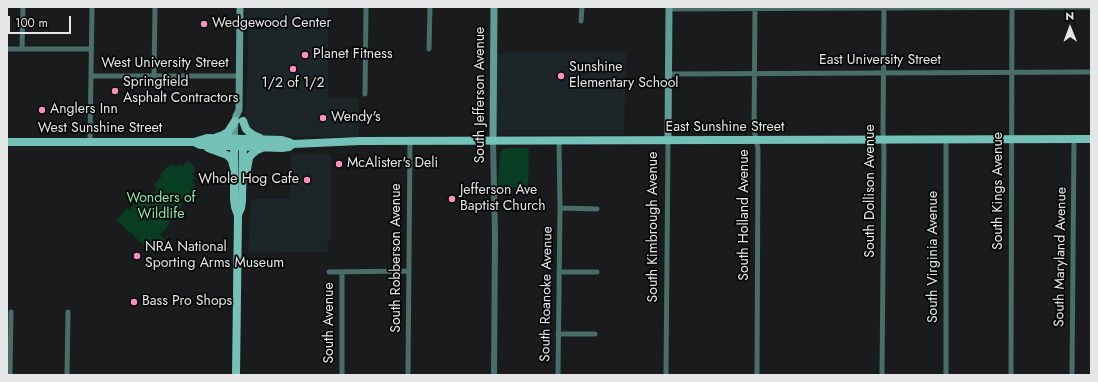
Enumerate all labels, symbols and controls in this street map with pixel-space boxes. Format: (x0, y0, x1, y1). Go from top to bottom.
scale bar (10, 8, 73, 34)
north arrow (1050, 8, 1090, 48)
text: N (1065, 8, 1074, 24)
text: 100 m (15, 14, 48, 32)
place label: Wedgewood Center (212, 16, 331, 32)
marker: Wedgewood Center (199, 19, 209, 29)
street label: South Jefferson Avenue (473, 27, 489, 163)
place label: Planet Fitness (313, 47, 393, 63)
marker: Planet Fitness (300, 50, 310, 60)
street label: East University Street (819, 53, 941, 69)
street label: West University Street (101, 56, 229, 72)
place label: Sunshine Elementary School (569, 60, 679, 92)
marker: 1/2 of 1/2 (288, 64, 298, 74)
marker: Sunshine Elementary School (556, 71, 566, 81)
place label: Springfield Asphalt Contractors (123, 75, 238, 108)
place label: 1/2 of 1/2 (262, 76, 324, 92)
marker: Springfield Asphalt Contractors (110, 86, 120, 96)
place label: Anglers Inn (50, 102, 118, 118)
marker: Anglers Inn (37, 105, 47, 115)
place label: Wendy's (331, 110, 381, 126)
marker: Wendy's (318, 113, 328, 123)
street label: East Sunshine Street (666, 120, 784, 136)
street label: West Sunshine Street (38, 121, 162, 137)
street label: South Dollison Avenue (863, 124, 879, 258)
street label: South Kings Avenue (991, 132, 1007, 250)
street label: South Holland Avenue (737, 149, 753, 281)
street label: South Kimbrough Avenue (646, 152, 662, 302)
place label: McAlister's Deli (347, 156, 438, 172)
marker: McAlister's Deli (334, 159, 344, 169)
place label: Whole Hog Cafe (198, 172, 299, 188)
marker: Whole Hog Cafe (302, 175, 312, 185)
street label: South Robberson Avenue (389, 183, 405, 333)
place label: Jefferson Ave Baptist Church (460, 183, 546, 216)
street label: South Maryland Avenue (1051, 187, 1071, 327)
park label: Wonders of Wildlife (126, 191, 196, 224)
street label: South Virginia Avenue (926, 191, 942, 323)
marker: Jefferson Ave Baptist Church (447, 194, 457, 204)
street label: South Roanoke Avenue (537, 226, 557, 362)
place label: NRA National Sporting Arms Museum (145, 240, 284, 272)
marker: NRA National Sporting Arms Museum (132, 251, 142, 261)
street label: South Avenue (322, 282, 338, 364)
place label: Bass Pro Shops (142, 294, 232, 310)
marker: Bass Pro Shops (129, 297, 139, 307)

